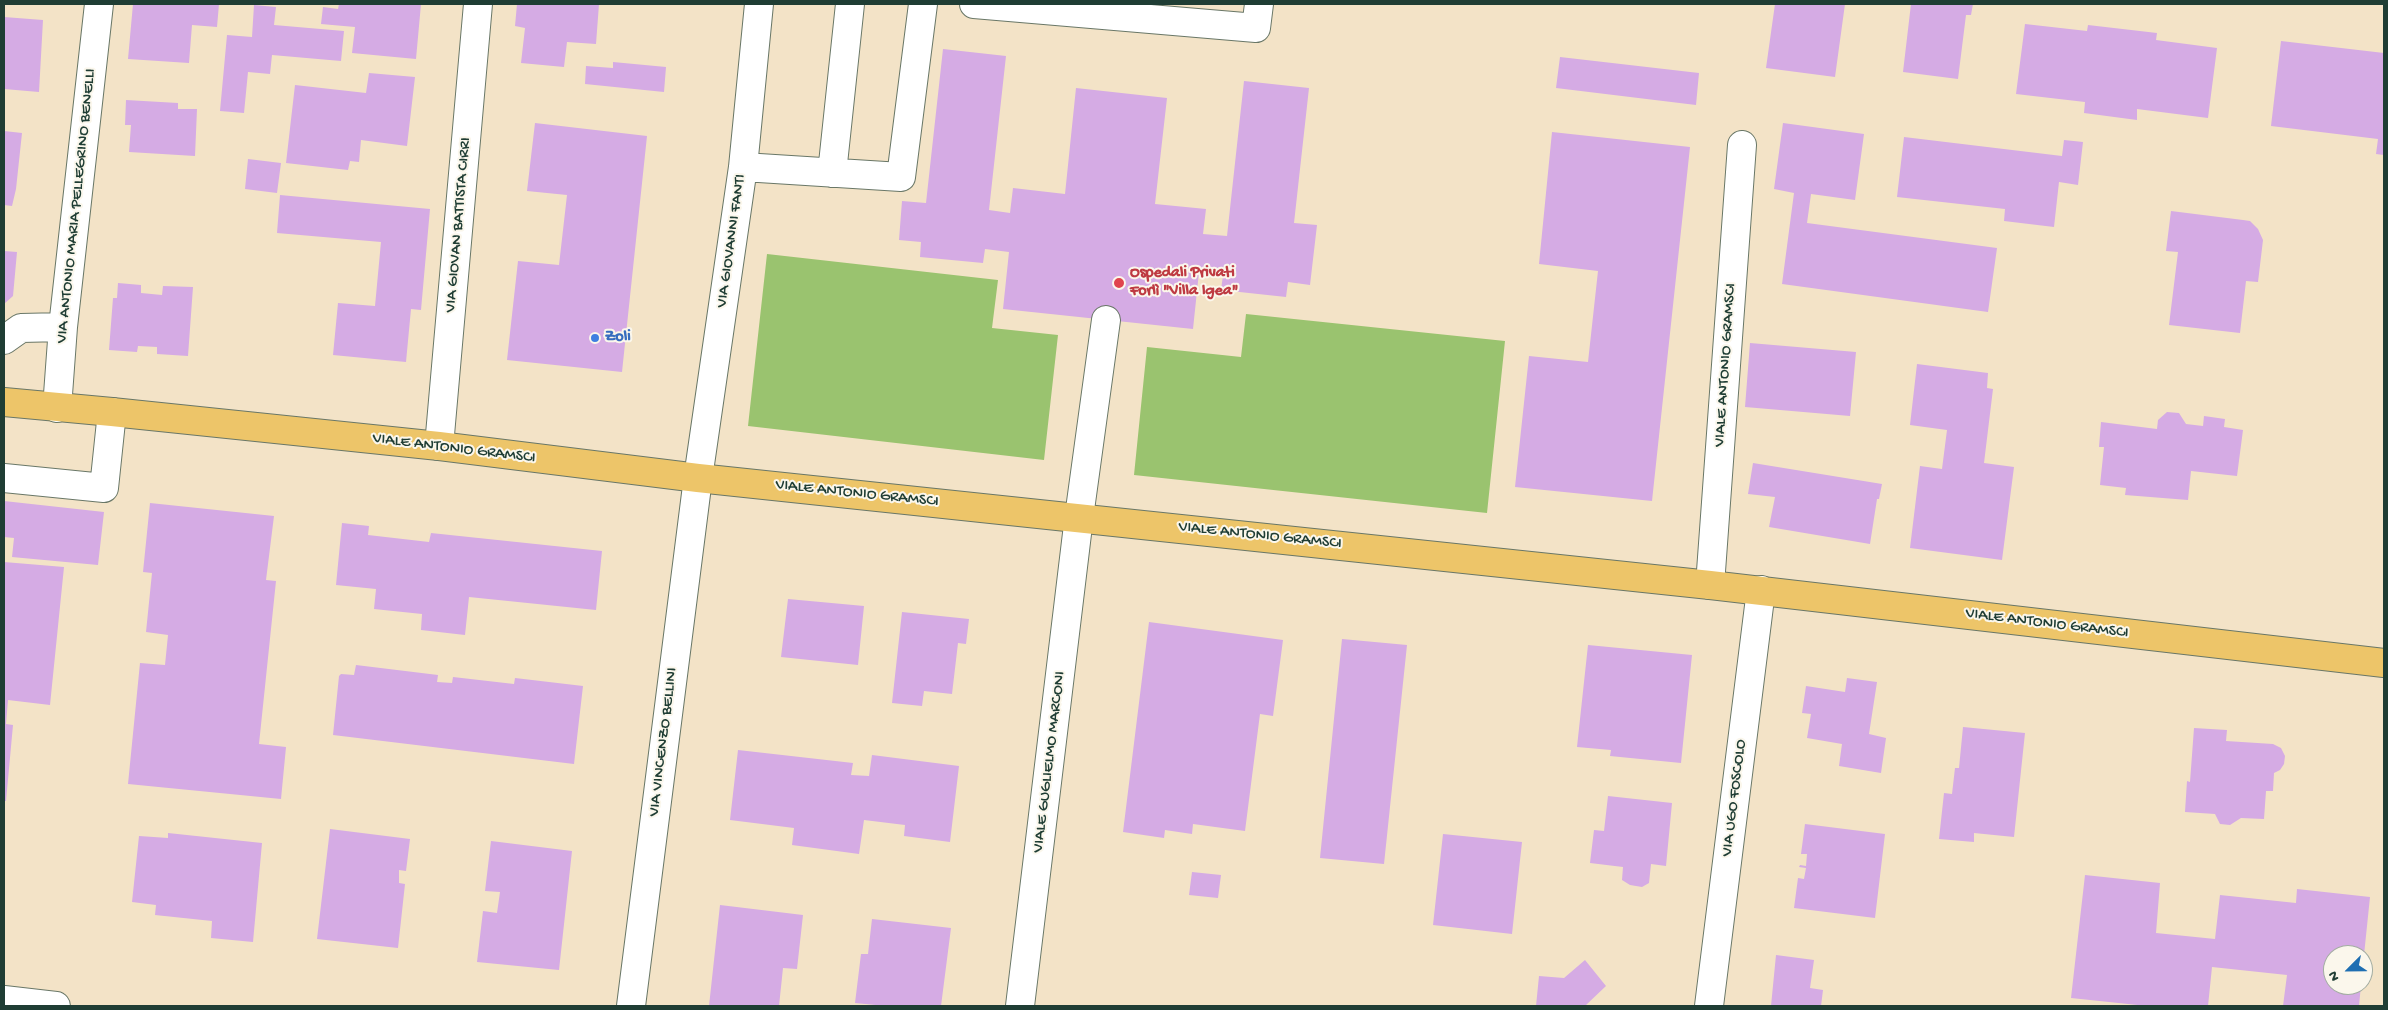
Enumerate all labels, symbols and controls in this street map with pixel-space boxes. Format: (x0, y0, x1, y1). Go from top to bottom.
street label: VIA ANTONIO MARIA PELLEGRINO BENELLI (53, 68, 101, 344)
street label: VIA GIOVAN BATTISTA CIRRI (442, 137, 476, 313)
street label: VIA GIOVANNI FANTI (713, 173, 751, 309)
place label: Ospedali Privati Forlì "Villa Igea" (1130, 264, 1238, 302)
marker: Ospedali Privati Forlì "Villa Igea" (1112, 276, 1126, 290)
street label: VIALE ANTONIO GRAMSCI (1711, 282, 1741, 448)
place label: Zoli (605, 328, 631, 348)
marker: Zoli (589, 332, 601, 344)
street label: VIALE ANTONIO GRAMSCI (371, 429, 537, 469)
street label: VIALE ANTONIO GRAMSCI (774, 476, 940, 512)
street label: VIALE ANTONIO GRAMSCI (1177, 518, 1343, 554)
street label: VIALE ANTONIO GRAMSCI (1964, 604, 2130, 644)
street label: VIA VINCENZO BELLINI (645, 666, 683, 818)
street label: VIALE GUGLIELMO MARCONI (1029, 670, 1071, 854)
street label: VIA UGO FOSCOLO (1718, 738, 1752, 858)
north arrow (2323, 945, 2373, 995)
text: N (2325, 968, 2344, 983)

